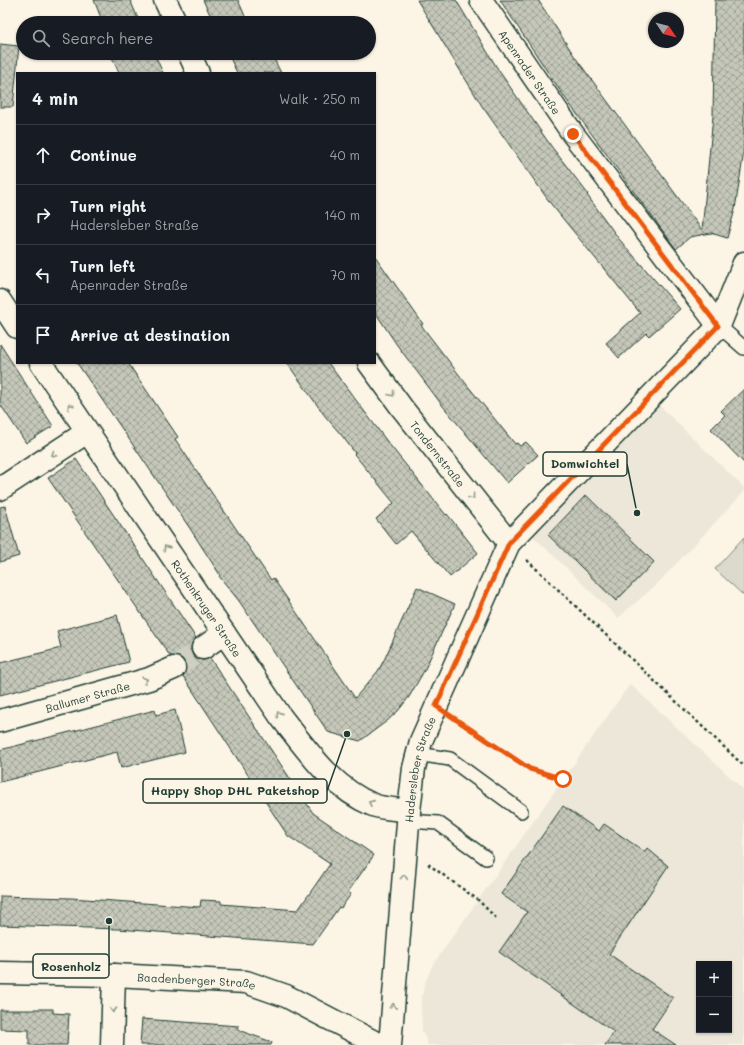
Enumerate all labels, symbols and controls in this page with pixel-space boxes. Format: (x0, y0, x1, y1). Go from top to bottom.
north arrow (648, 12, 684, 48)
search box (16, 16, 376, 60)
street label: Apenrader Straße (496, 26, 565, 117)
icon: search (30, 27, 52, 49)
text: Search here (62, 28, 153, 48)
text: 4 min (32, 87, 78, 109)
text: Walk · 250 m (279, 90, 360, 107)
route end (564, 125, 582, 143)
icon: ahead (32, 144, 54, 166)
text: Continue (70, 145, 137, 165)
text: 40 m (330, 146, 360, 163)
text: Turn right (70, 196, 147, 216)
icon: right (32, 204, 54, 226)
text: 140 m (324, 206, 360, 223)
text: Hadersleber Straße (70, 216, 199, 233)
text: Turn left (70, 256, 135, 276)
icon: left (32, 264, 54, 286)
text: 70 m (330, 266, 360, 283)
text: Apenrader Straße (70, 276, 188, 293)
icon: arrive (32, 324, 54, 346)
text: Arrive at destination (70, 325, 230, 345)
one-way arrow (387, 390, 394, 397)
one-way arrow (67, 403, 74, 410)
street label: Tondernstraße (407, 417, 469, 490)
one-way arrow (51, 449, 58, 457)
callout: Domwichtel (543, 452, 627, 476)
text: Domwichtel (551, 455, 619, 471)
one-way arrow (468, 492, 475, 499)
one-way arrow (164, 546, 171, 553)
street label: Rothenkruger Straße (169, 556, 246, 660)
one-way arrow (142, 676, 149, 685)
street label: Ballumer Straße (44, 677, 132, 715)
one-way arrow (277, 711, 284, 718)
street label: Hadersleber Straße (401, 713, 439, 823)
route start (554, 770, 572, 788)
callout: Happy Shop DHL Paketshop (143, 779, 327, 803)
text: Happy Shop DHL Paketshop (151, 782, 320, 798)
one-way arrow (368, 800, 375, 808)
one-way arrow (399, 874, 408, 880)
callout: Rosenholz (33, 954, 109, 978)
text: Rosenholz (41, 958, 101, 974)
map controls (696, 961, 732, 1033)
button: + (696, 961, 732, 997)
street label: Baadenberger Straße (137, 969, 259, 993)
button: − (696, 997, 732, 1033)
one-way arrow (388, 1003, 397, 1009)
one-way arrow (108, 1007, 117, 1013)

